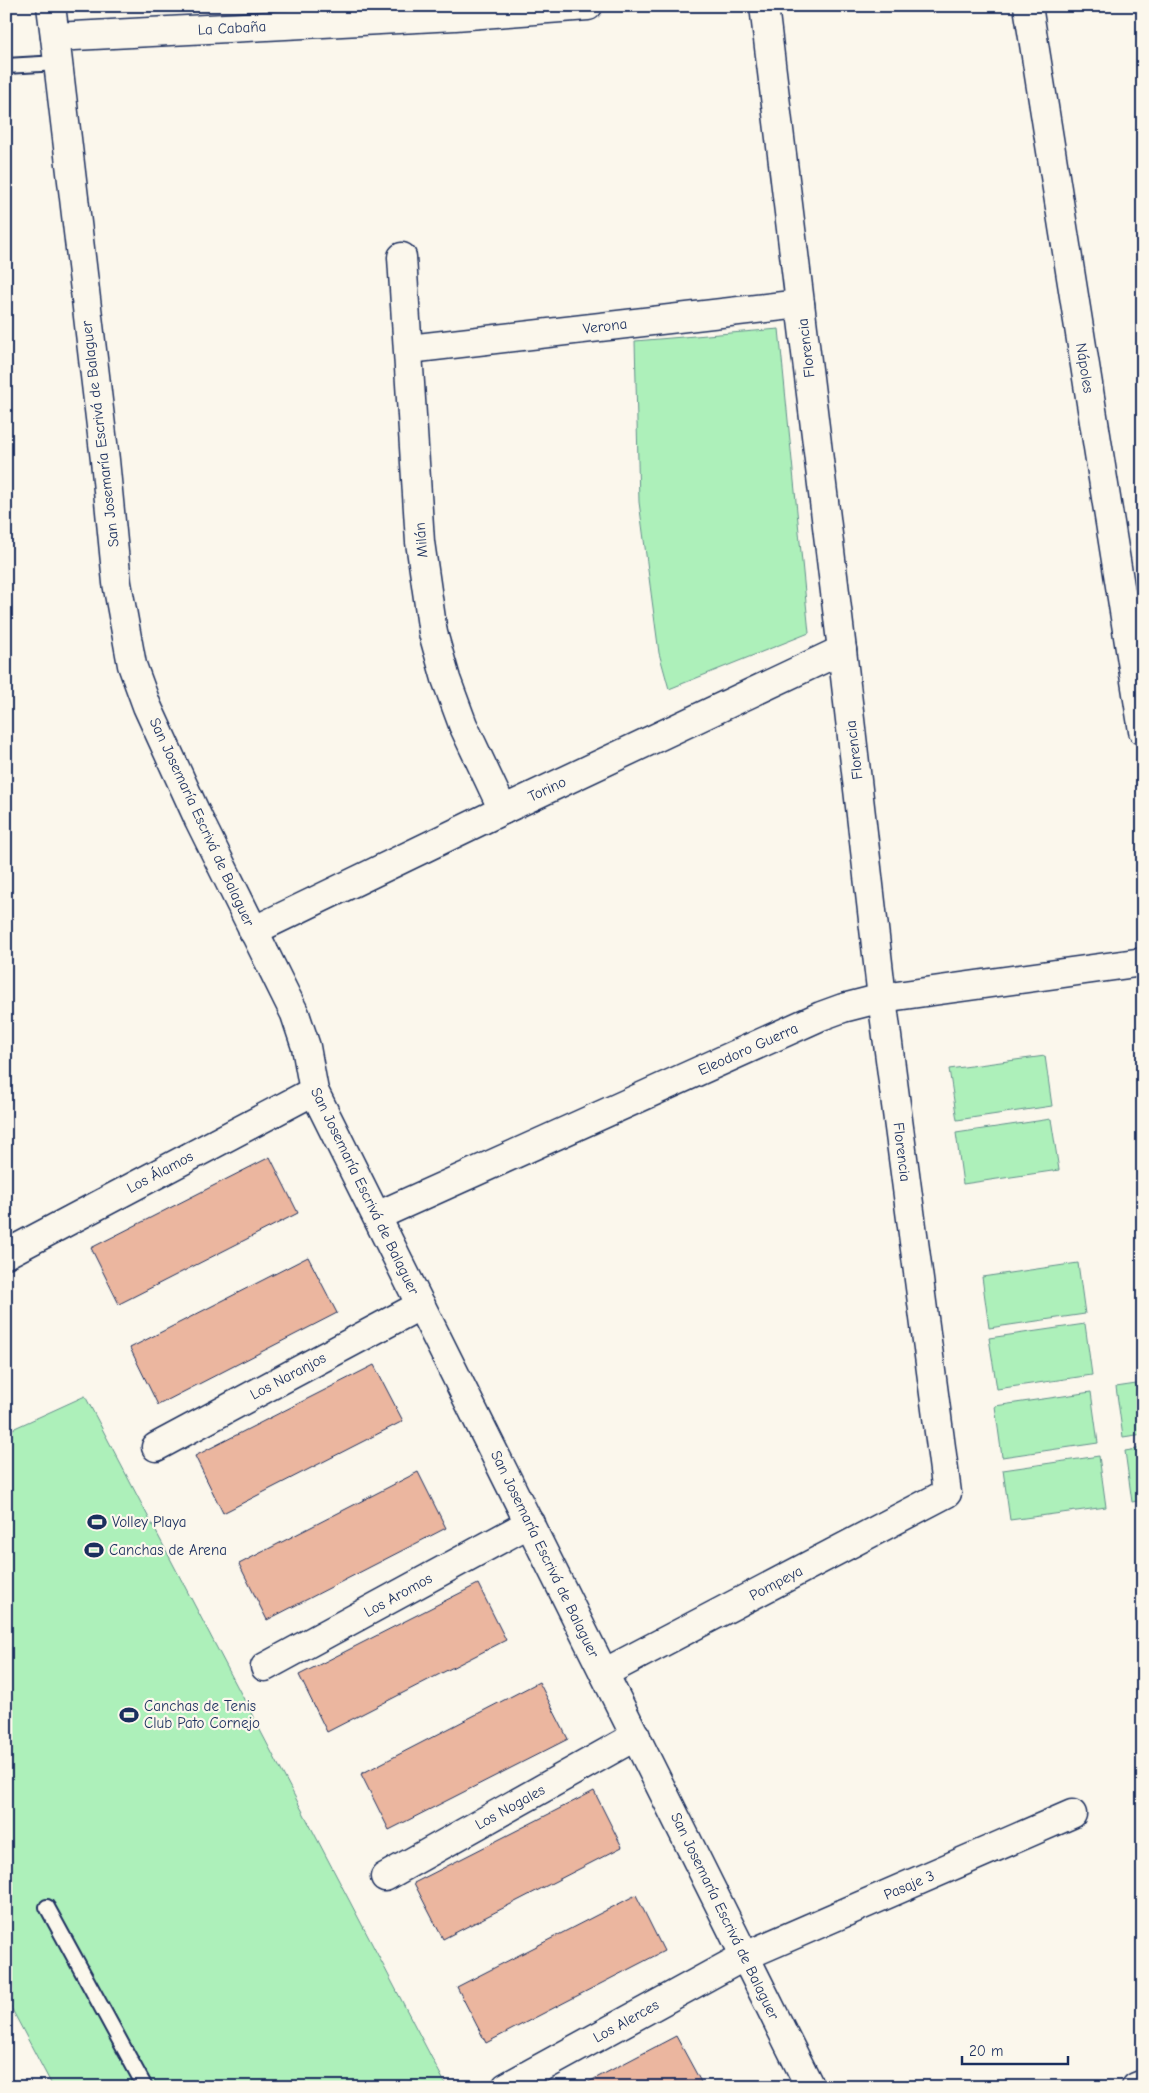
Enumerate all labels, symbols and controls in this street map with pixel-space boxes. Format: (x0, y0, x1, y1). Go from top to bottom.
street label: La Cabaña (197, 17, 267, 39)
street label: Verona (582, 314, 628, 338)
street label: Florencia (793, 317, 819, 379)
street label: San Josemaría Escrivá de Balaguer (77, 320, 123, 548)
street label: Nápoles (1072, 342, 1098, 394)
street label: Milán (410, 522, 432, 558)
street label: San Josemaría Escrivá de Balaguer (146, 715, 258, 929)
street label: Florencia (841, 719, 867, 781)
street label: Torino (525, 772, 569, 806)
street label: Eleodoro Guerra (695, 1019, 801, 1079)
street label: San Josemaría Escrivá de Balaguer (307, 1085, 423, 1298)
street label: Florencia (889, 1121, 915, 1183)
street label: Los Álamos (123, 1146, 196, 1197)
street label: Los Naranjos (247, 1349, 329, 1403)
street label: San Josemaría Escrivá de Balaguer (487, 1448, 603, 1661)
sports icon: Volley Playa (86, 1511, 108, 1533)
place label: Volley Playa (112, 1513, 187, 1531)
sports icon: Canchas de Arena (83, 1539, 105, 1561)
place label: Canchas de Arena (109, 1541, 227, 1559)
street label: Pompeya (746, 1561, 806, 1605)
street label: Los Aromos (361, 1569, 435, 1621)
place label: Canchas de Tenis Club Pato Cornejo (144, 1697, 260, 1732)
sports icon: Canchas de Tenis Club Pato Cornejo (118, 1704, 140, 1726)
street label: Los Nogales (472, 1780, 548, 1834)
street label: San Josemaría Escrivá de Balaguer (667, 1810, 783, 2023)
street label: Pasaje 3 (881, 1866, 937, 1904)
street label: Los Alerces (590, 1996, 662, 2046)
scale bar (962, 2033, 1068, 2065)
text: 20 m (969, 2042, 1003, 2060)

